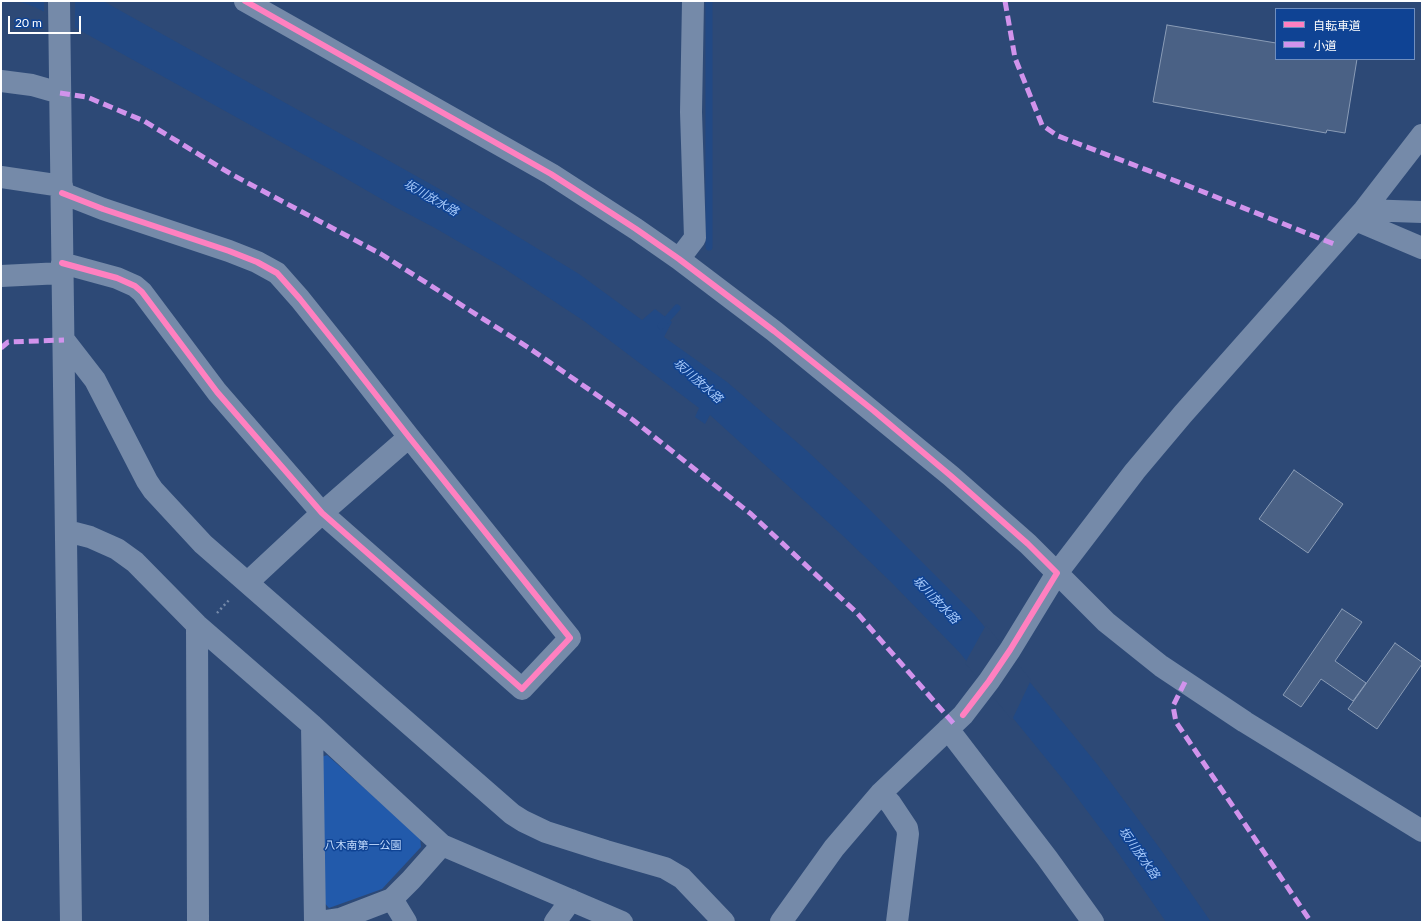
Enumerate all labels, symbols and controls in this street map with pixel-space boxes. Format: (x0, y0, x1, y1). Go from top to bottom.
scale bar (10, 8, 83, 34)
legend (1275, 8, 1415, 60)
text: 20 m (15, 15, 42, 30)
text: 自転車道 (1313, 18, 1361, 33)
text: 小道 (1313, 38, 1337, 53)
water label: 坂川放水路 (401, 177, 461, 219)
water label: 坂川放水路 (671, 356, 725, 406)
water label: 坂川放水路 (910, 573, 962, 627)
water label: 坂川放水路 (1116, 824, 1162, 882)
park label: 八木南第一公園 (325, 838, 401, 852)

